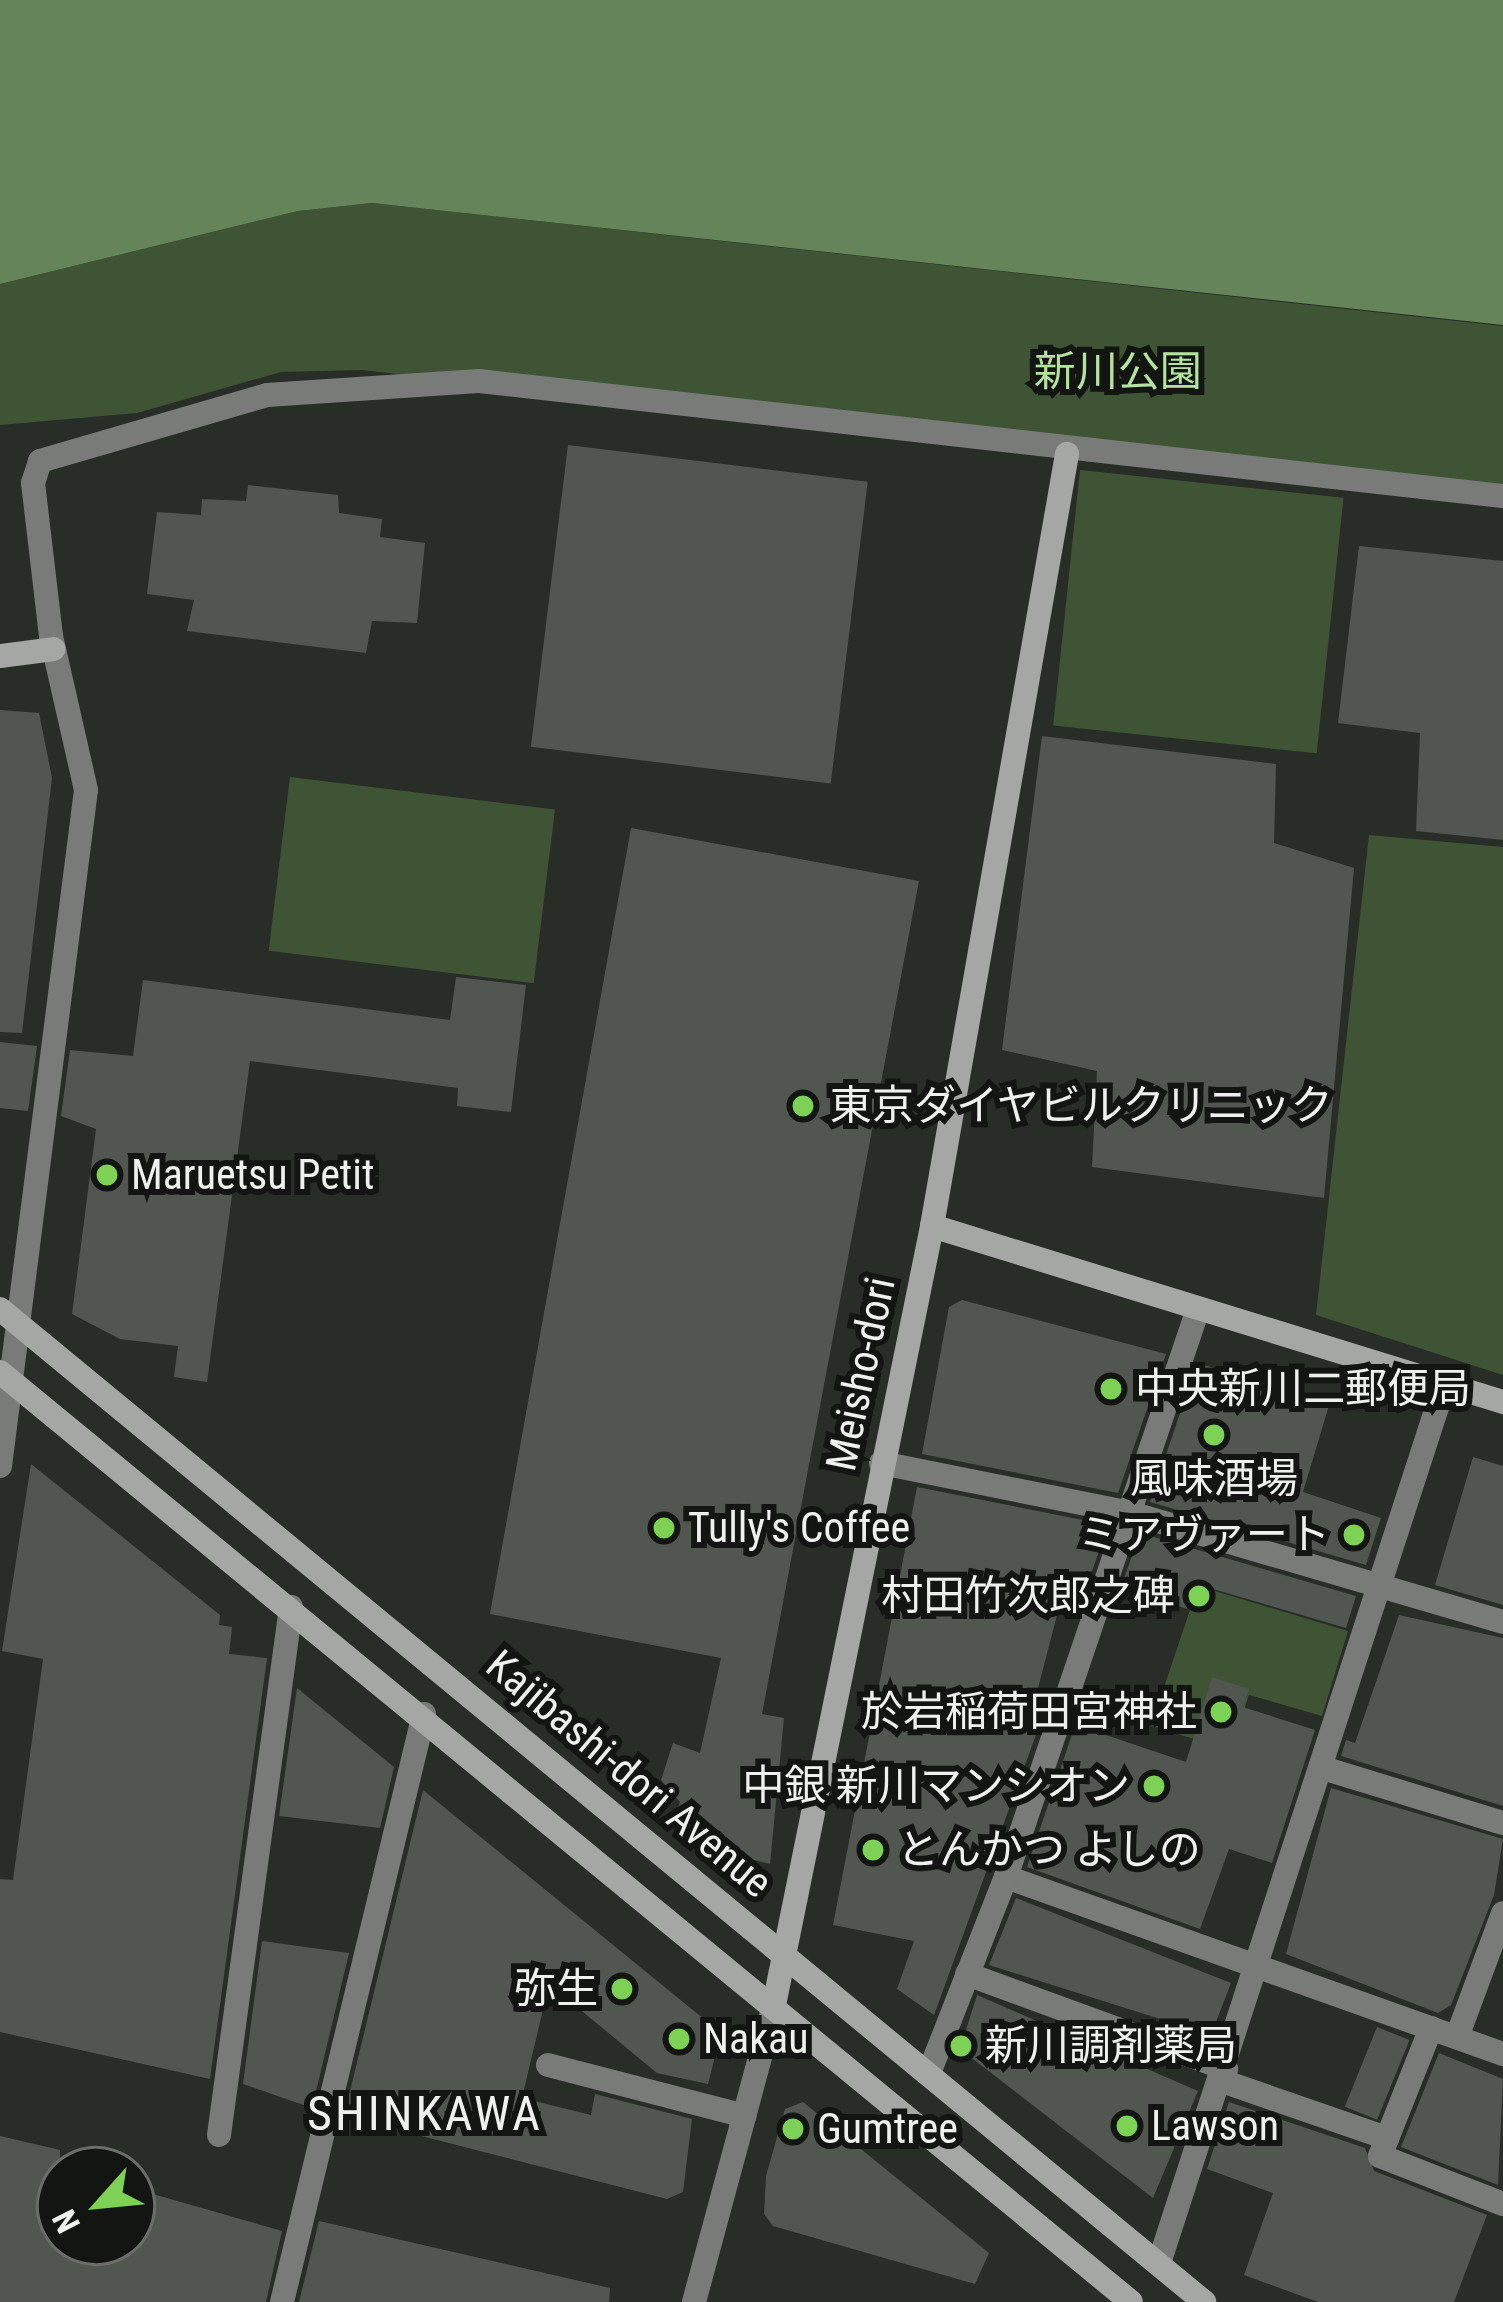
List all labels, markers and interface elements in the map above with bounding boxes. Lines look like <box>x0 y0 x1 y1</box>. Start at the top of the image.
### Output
park label: 新川公園 <box>1034 347 1202 397</box>
place label: 東京ダイヤビルクリニック <box>830 1081 1334 1131</box>
marker: 東京ダイヤビルクリニック <box>787 1090 819 1122</box>
place label: Maruetsu Petit <box>131 1150 374 1200</box>
marker: Maruetsu Petit <box>94 1162 120 1188</box>
street label: Meisho-dori <box>816 1273 906 1475</box>
place label: 中央新川二郵便局 <box>1135 1364 1471 1414</box>
marker: 中央新川二郵便局 <box>1098 1376 1124 1402</box>
marker: 風味酒場 <box>1201 1422 1227 1448</box>
place label: 風味酒場 <box>1130 1454 1298 1504</box>
place label: Tully's Coffee <box>688 1503 910 1553</box>
place label: ミアヴァート <box>1078 1510 1330 1560</box>
marker: Tully's Coffee <box>651 1515 677 1541</box>
marker: ミアヴァート <box>1341 1522 1367 1548</box>
place label: 村田竹次郎之碑 <box>881 1571 1175 1621</box>
marker: 村田竹次郎之碑 <box>1186 1583 1212 1609</box>
street label: Kajibashi-dori Avenue <box>476 1640 782 1908</box>
place label: 於岩稲荷田宮神社 <box>861 1687 1197 1737</box>
marker: 於岩稲荷田宮神社 <box>1208 1699 1234 1725</box>
place label: 中銀 新川マンシオン <box>742 1761 1130 1811</box>
marker: 中銀 新川マンシオン <box>1141 1773 1167 1799</box>
place label: とんかつ よしの <box>897 1825 1201 1875</box>
marker: とんかつ よしの <box>860 1837 886 1863</box>
place label: 弥生 <box>514 1964 598 2014</box>
marker: 弥生 <box>609 1976 635 2002</box>
place label: Nakau <box>703 2014 808 2064</box>
place label: 新川調剤薬局 <box>985 2021 1237 2071</box>
marker: Nakau <box>666 2026 692 2052</box>
marker: 新川調剤薬局 <box>948 2033 974 2059</box>
district label: SHINKAWA <box>307 2085 543 2143</box>
place label: Lawson <box>1151 2101 1279 2151</box>
place label: Gumtree <box>817 2104 958 2154</box>
marker: Lawson <box>1114 2113 1140 2139</box>
marker: Gumtree <box>780 2116 806 2142</box>
north arrow <box>36 2146 156 2266</box>
text: N <box>44 2203 88 2239</box>

